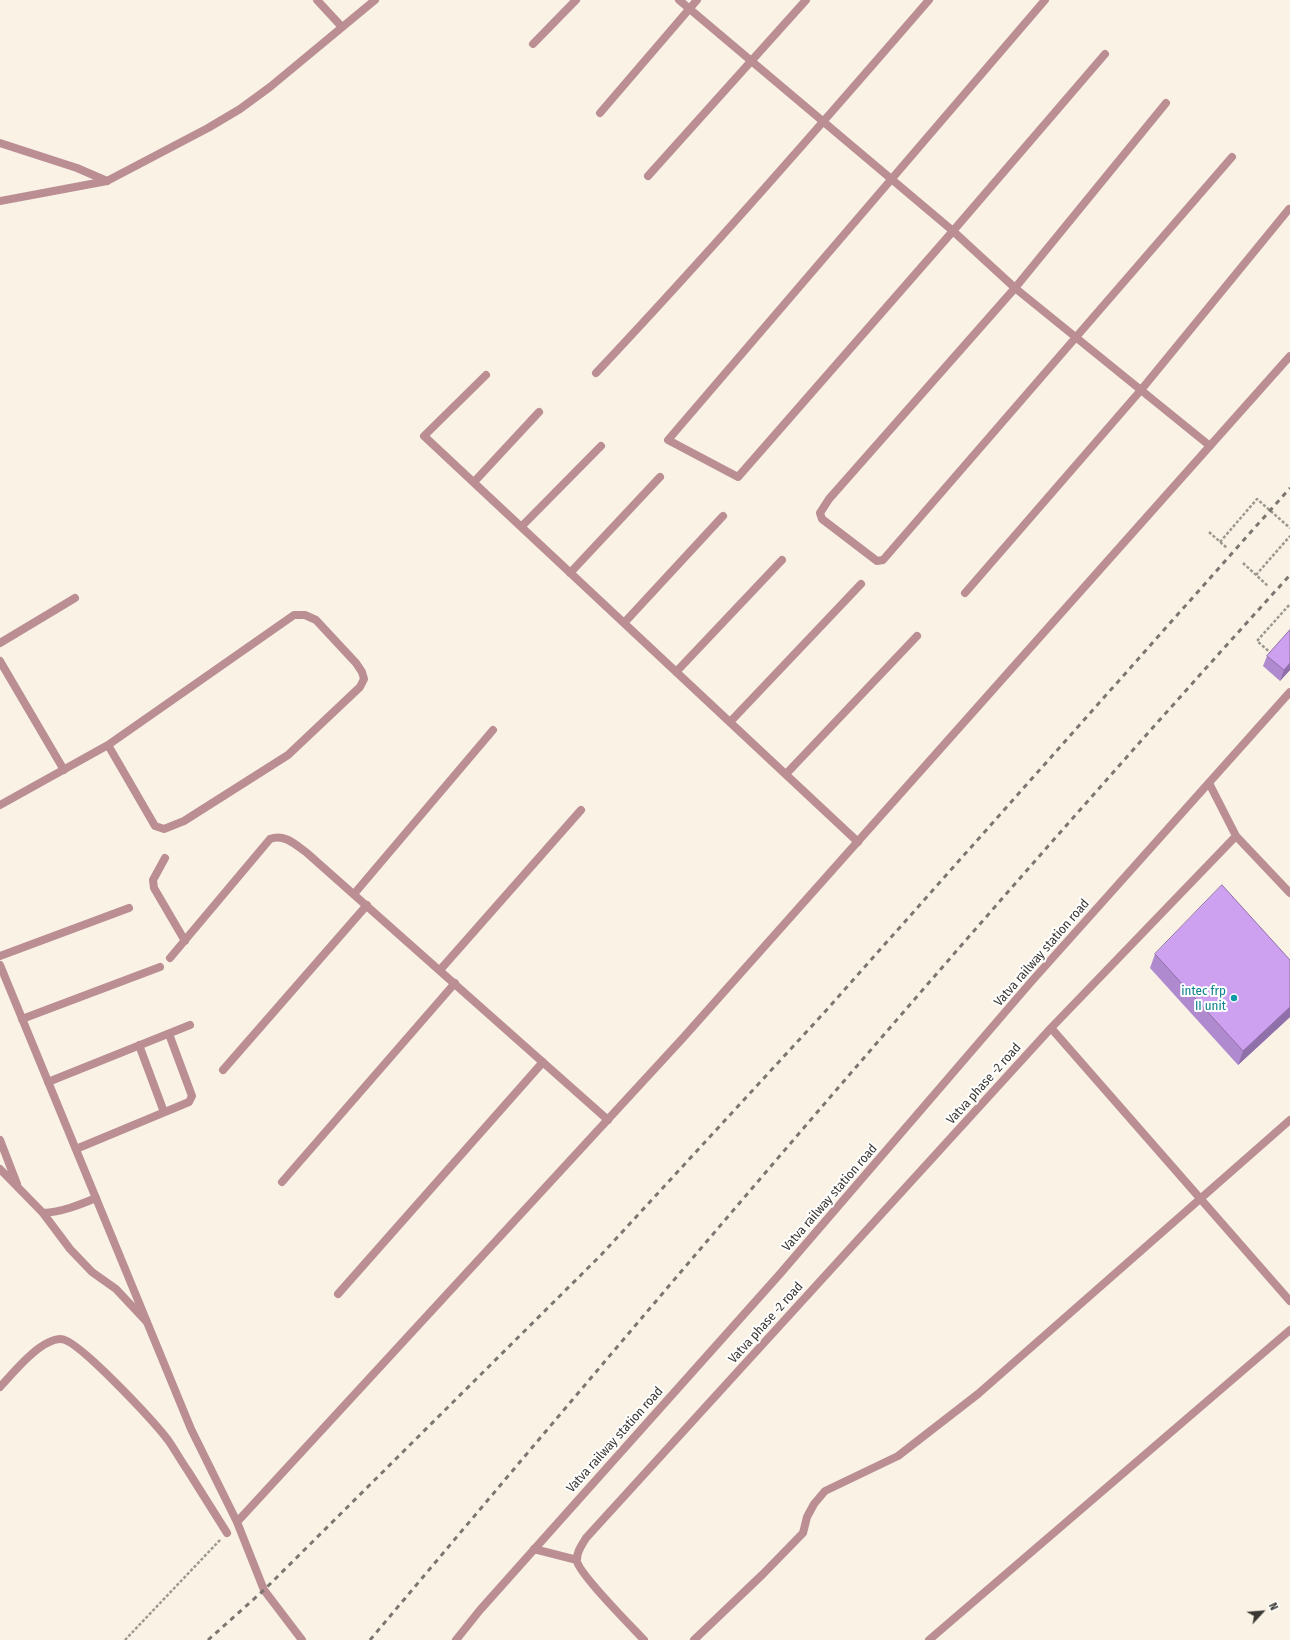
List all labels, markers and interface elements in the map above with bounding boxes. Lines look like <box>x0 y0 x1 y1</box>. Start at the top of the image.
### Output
street label: Vatva railway station road <box>991 896 1093 1010</box>
place label: intec frp II unit <box>1181 983 1226 1014</box>
marker: intec frp II unit <box>1229 993 1239 1003</box>
street label: Vatva phase -2 road <box>943 1040 1025 1128</box>
street label: Vatva railway station road <box>779 1141 881 1255</box>
street label: Vatva phase -2 road <box>725 1279 807 1367</box>
street label: Vatva railway station road <box>563 1384 667 1496</box>
north arrow <box>1242 1592 1282 1632</box>
text: N <box>1266 1601 1281 1612</box>

